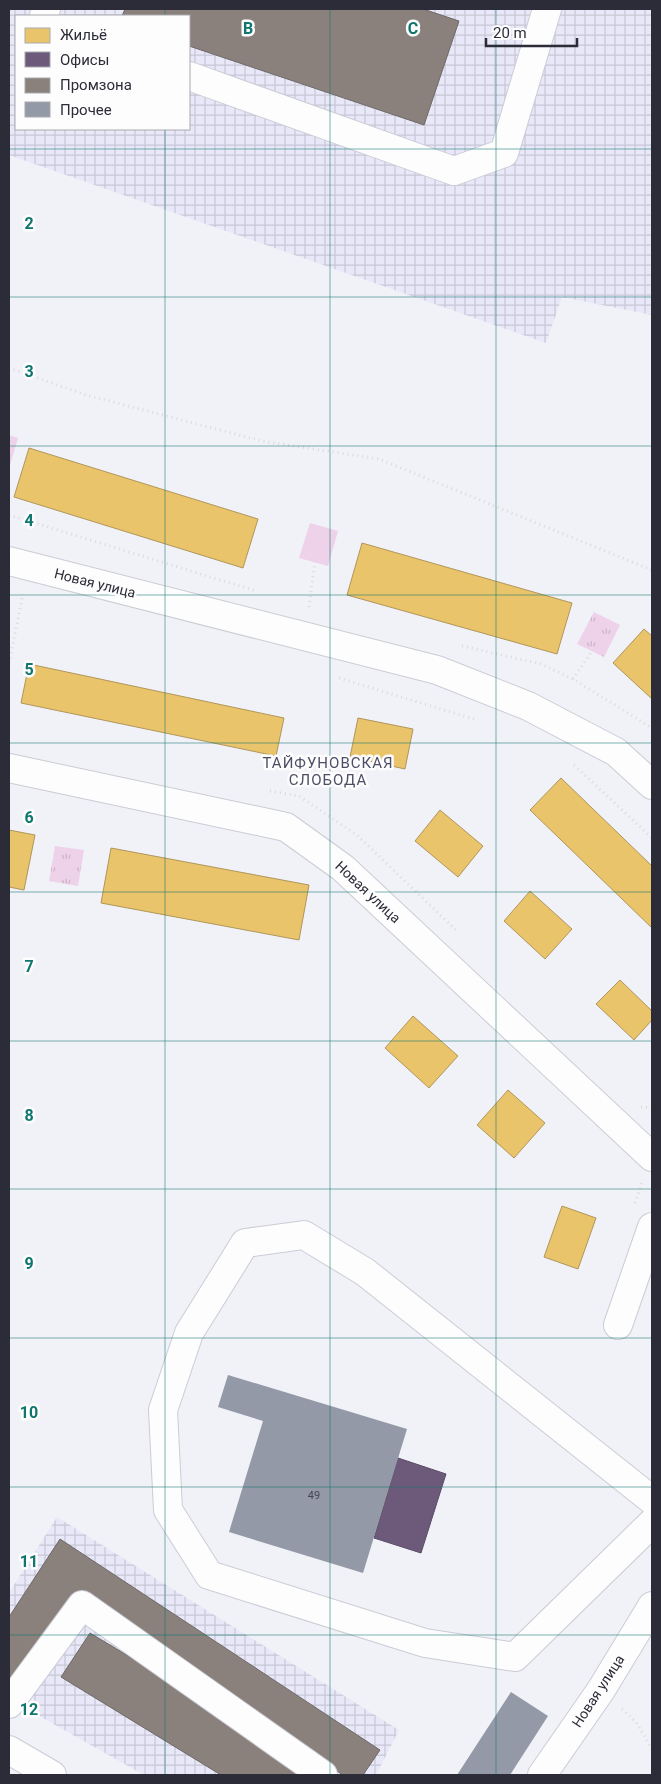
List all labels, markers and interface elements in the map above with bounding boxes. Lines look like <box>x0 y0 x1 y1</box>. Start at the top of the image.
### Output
legend <box>15 15 190 130</box>
scale bar <box>486 15 577 47</box>
text: B <box>243 19 253 38</box>
text: C <box>408 19 418 38</box>
text: 20 m <box>493 24 527 42</box>
text: Жильё <box>60 26 107 44</box>
text: Офисы <box>60 51 109 69</box>
text: Промзона <box>60 76 132 94</box>
text: Прочее <box>60 101 112 119</box>
text: 2 <box>24 214 34 233</box>
text: 3 <box>24 362 34 381</box>
text: 4 <box>24 511 34 530</box>
street label: Новая улица <box>53 565 137 601</box>
text: 5 <box>24 660 34 679</box>
district label: ТАЙФУНОВСКАЯ СЛОБОДА <box>263 754 393 789</box>
text: 6 <box>24 808 34 827</box>
street label: Новая улица <box>332 858 404 926</box>
text: 7 <box>24 957 34 976</box>
text: 8 <box>24 1106 34 1125</box>
text: 9 <box>24 1254 34 1273</box>
text: 10 <box>20 1403 38 1422</box>
house number: 49 <box>308 1489 320 1502</box>
text: 11 <box>20 1552 38 1571</box>
street label: Новая улица <box>569 1652 627 1730</box>
text: 12 <box>20 1700 38 1719</box>

